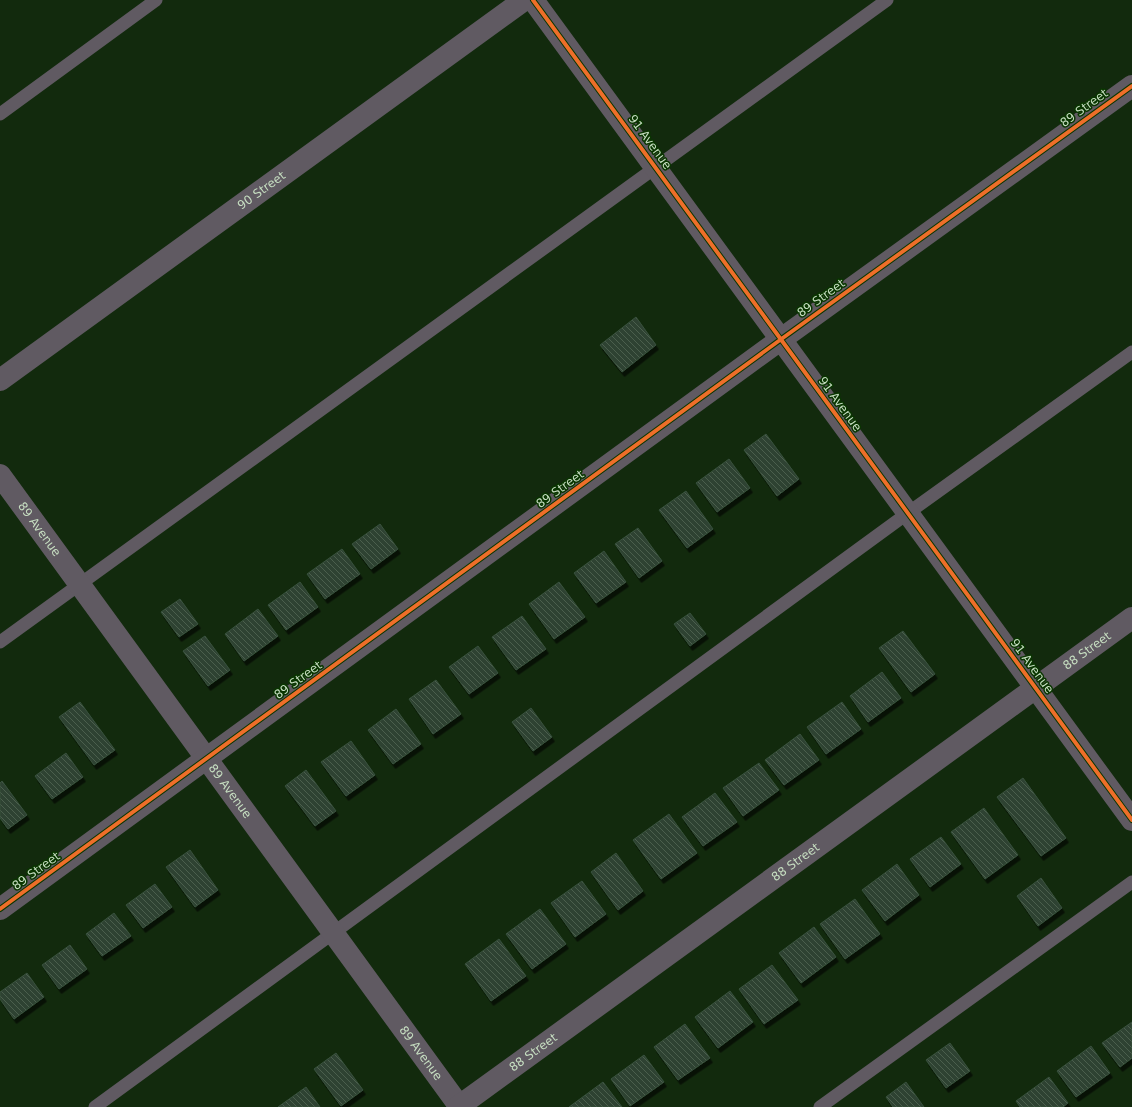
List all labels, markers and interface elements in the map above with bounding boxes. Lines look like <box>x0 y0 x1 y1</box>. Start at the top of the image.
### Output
street label: 89 Street <box>1057 86 1111 130</box>
street label: 91 Avenue <box>626 112 674 172</box>
street label: 90 Street <box>235 168 288 212</box>
street label: 89 Street <box>794 276 848 320</box>
street label: 91 Avenue <box>816 374 864 434</box>
street label: 89 Street <box>533 467 587 511</box>
street label: 89 Avenue <box>15 499 64 559</box>
street label: 88 Street <box>1060 629 1114 673</box>
street label: 91 Avenue <box>1008 636 1056 696</box>
street label: 89 Street <box>271 658 325 702</box>
street label: 89 Avenue <box>206 761 255 821</box>
street label: 88 Street <box>769 840 822 884</box>
street label: 89 Street <box>9 849 63 893</box>
street label: 89 Avenue <box>396 1023 445 1083</box>
street label: 88 Street <box>507 1030 560 1074</box>

